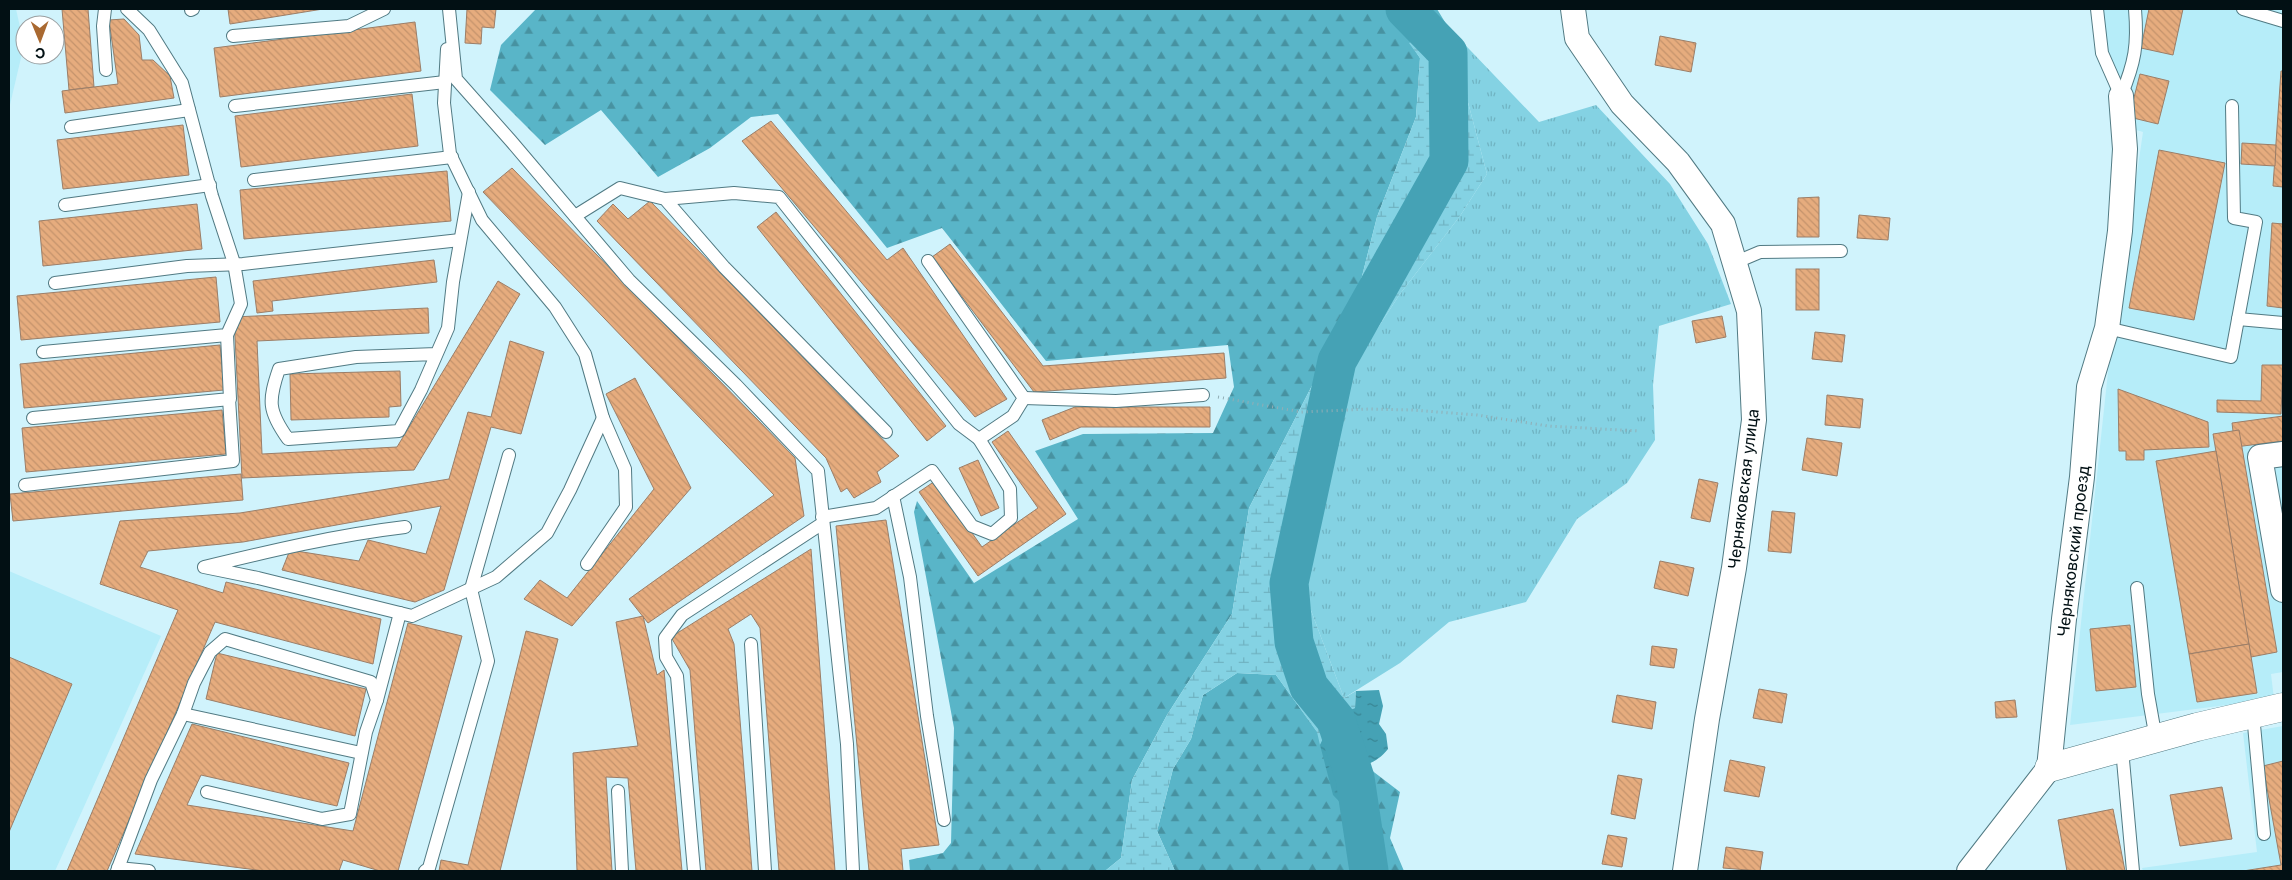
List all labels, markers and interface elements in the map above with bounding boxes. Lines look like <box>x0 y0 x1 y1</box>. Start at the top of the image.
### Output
north arrow <box>15 15 65 65</box>
text: С <box>35 45 46 62</box>
street label: Черняковская улица <box>1723 408 1763 570</box>
street label: Черняковский проезд <box>2053 464 2093 638</box>

